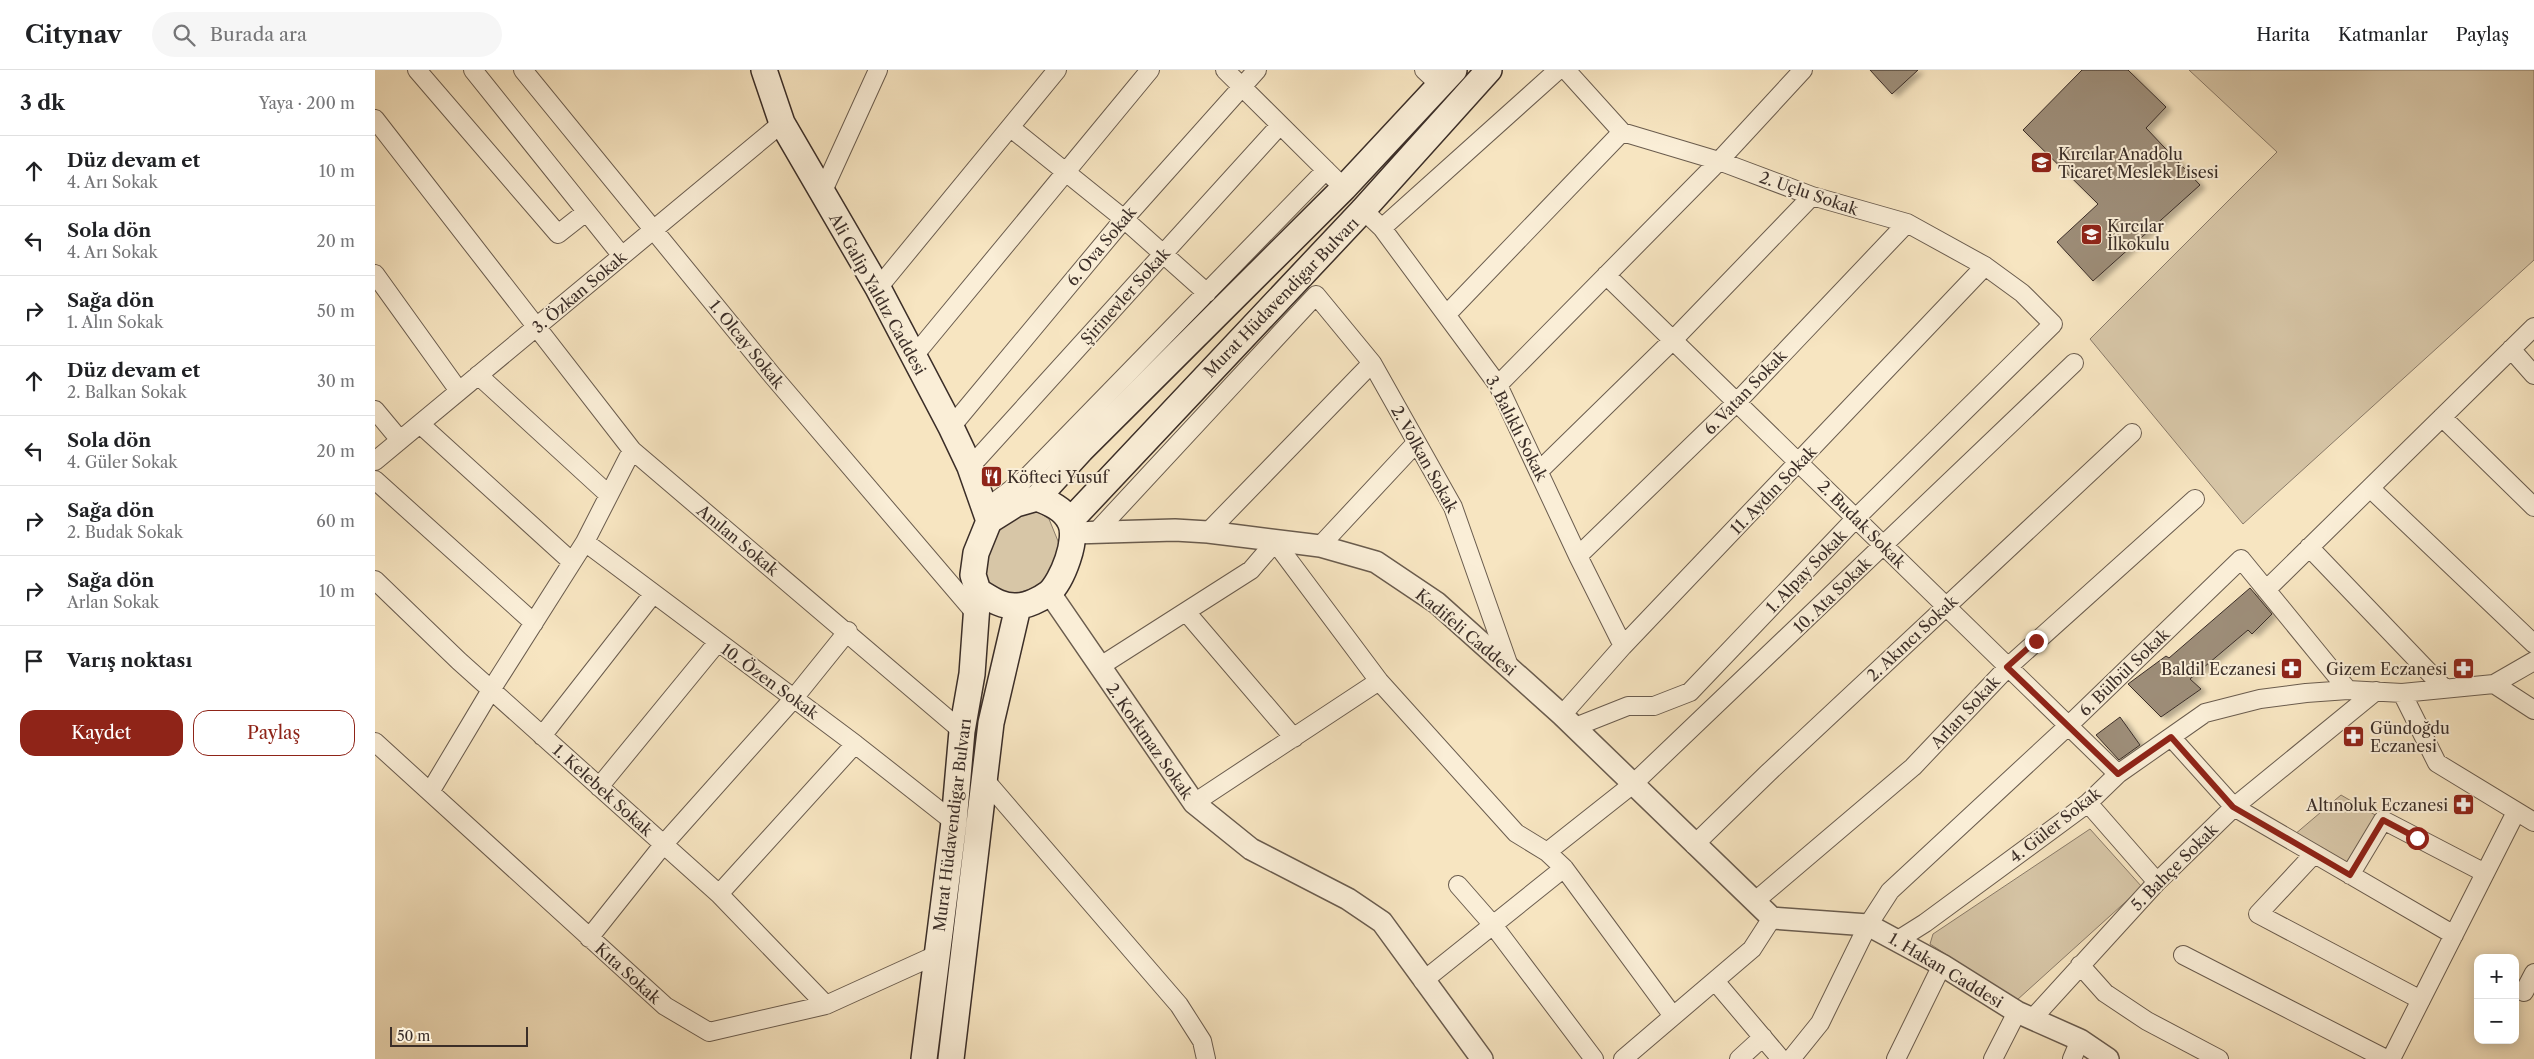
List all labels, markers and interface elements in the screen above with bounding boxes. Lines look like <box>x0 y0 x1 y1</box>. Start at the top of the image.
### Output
search box <box>152 12 502 57</box>
text: Citynav <box>25 20 122 49</box>
icon: search <box>170 21 198 49</box>
text: Burada ara <box>210 23 307 46</box>
text: Harita <box>2256 24 2310 46</box>
text: Katmanlar <box>2338 24 2428 46</box>
text: Paylaş <box>2456 24 2509 46</box>
text: 3 dk <box>20 90 65 115</box>
text: Yaya · 200 m <box>259 93 355 113</box>
place label: Kırcılar Anadolu Ticaret Meslek Lisesi <box>2058 144 2219 182</box>
text: Düz devam et <box>67 149 200 172</box>
school or university icon: Kırcılar Anadolu Ticaret Meslek Lisesi <box>2030 151 2054 175</box>
icon: ahead <box>20 157 48 185</box>
text: 10 m <box>319 161 355 181</box>
street label: 2. Uçlu Sokak <box>1757 167 1862 219</box>
text: 4. Arı Sokak <box>67 172 158 192</box>
street label: 6. Ova Sokak <box>1062 202 1141 290</box>
street label: Ali Galip Yaldız Caddesi <box>825 209 931 378</box>
street label: Murat Hüdavendigar Bulvarı <box>1199 213 1363 381</box>
place label: Kırcılar İlkokulu <box>2107 216 2170 254</box>
text: Sola dön <box>67 219 151 242</box>
school or university icon: Kırcılar İlkokulu <box>2079 223 2103 247</box>
icon: left <box>20 227 48 255</box>
text: 20 m <box>316 231 355 251</box>
text: 4. Arı Sokak <box>67 242 158 262</box>
street label: Şirinevler Sokak <box>1076 243 1174 349</box>
street label: 3. Özkan Sokak <box>528 246 631 337</box>
text: Sağa dön <box>67 289 154 312</box>
street label: 1. Olcay Sokak <box>705 296 789 393</box>
icon: right <box>20 297 48 325</box>
text: 50 m <box>317 301 355 321</box>
text: 1. Alın Sokak <box>67 312 163 332</box>
street label: 6. Vatan Sokak <box>1700 345 1791 439</box>
text: Düz devam et <box>67 359 200 382</box>
icon: ahead <box>20 367 48 395</box>
text: 30 m <box>317 371 355 391</box>
street label: 3. Balıklı Sokak <box>1482 372 1552 485</box>
text: 2. Balkan Sokak <box>67 382 187 402</box>
street label: 2. Volkan Sokak <box>1387 402 1463 517</box>
text: Sola dön <box>67 429 151 452</box>
icon: left <box>20 437 48 465</box>
text: 20 m <box>316 441 355 461</box>
street label: 11. Aydın Sokak <box>1726 441 1821 538</box>
text: 4. Güler Sokak <box>67 452 178 472</box>
restaurant icon: Köfteci Yusuf <box>979 465 1003 489</box>
place label: Köfteci Yusuf <box>1007 467 1110 487</box>
street label: 2. Budak Sokak <box>1814 476 1911 573</box>
text: Sağa dön <box>67 499 154 522</box>
street label: Anılan Sokak <box>692 499 783 580</box>
icon: right <box>20 507 48 535</box>
text: 60 m <box>316 511 355 531</box>
text: 2. Budak Sokak <box>67 522 183 542</box>
street label: 1. Alpay Sokak <box>1761 525 1851 617</box>
street label: 10. Ata Sokak <box>1789 552 1876 637</box>
text: Sağa dön <box>67 569 154 592</box>
icon: right <box>20 577 48 605</box>
text: 10 m <box>319 581 355 601</box>
street label: Kadifeli Caddesi <box>1412 584 1520 680</box>
street label: 2. Akıncı Sokak <box>1863 590 1962 685</box>
text: Arlan Sokak <box>67 592 159 612</box>
street label: 6. Bülbül Sokak <box>2075 623 2174 720</box>
route end <box>2025 630 2048 653</box>
street label: 10. Özen Sokak <box>717 639 823 724</box>
icon: arrive <box>20 647 48 675</box>
text: Varış noktası <box>67 649 192 672</box>
pharmacy icon: Baldil Eczanesi <box>2280 657 2304 681</box>
pharmacy icon: Gizem Eczanesi <box>2451 657 2475 681</box>
place label: Baldil Eczanesi <box>2161 659 2276 679</box>
place label: Gizem Eczanesi <box>2326 659 2447 679</box>
street label: Arlan Sokak <box>1926 671 2004 753</box>
street label: 2. Korkmaz Sokak <box>1102 679 1198 804</box>
button: Kaydet <box>20 710 183 756</box>
button: Paylaş <box>193 710 355 756</box>
street label: Murat Hüdavendigar Bulvarı <box>929 717 975 933</box>
place label: Gündoğdu Eczanesi <box>2370 718 2450 756</box>
pharmacy icon: Gündoğdu Eczanesi <box>2342 725 2366 749</box>
street label: 1. Kelebek Sokak <box>549 740 658 841</box>
street label: 4. Güler Sokak <box>2005 783 2105 867</box>
pharmacy icon: Altınoluk Eczanesi <box>2452 793 2476 817</box>
place label: Altınoluk Eczanesi <box>2305 795 2448 815</box>
street label: 5. Bahçe Sokak <box>2126 819 2222 915</box>
route start <box>2406 827 2429 850</box>
street label: 1. Hakan Caddesi <box>1885 928 2007 1012</box>
street label: Kıta Sokak <box>591 938 666 1008</box>
map controls <box>2474 954 2519 1044</box>
button: + <box>2474 954 2519 999</box>
button: − <box>2474 999 2519 1044</box>
scale bar <box>390 1024 527 1047</box>
text: 50 m <box>397 1027 430 1045</box>

